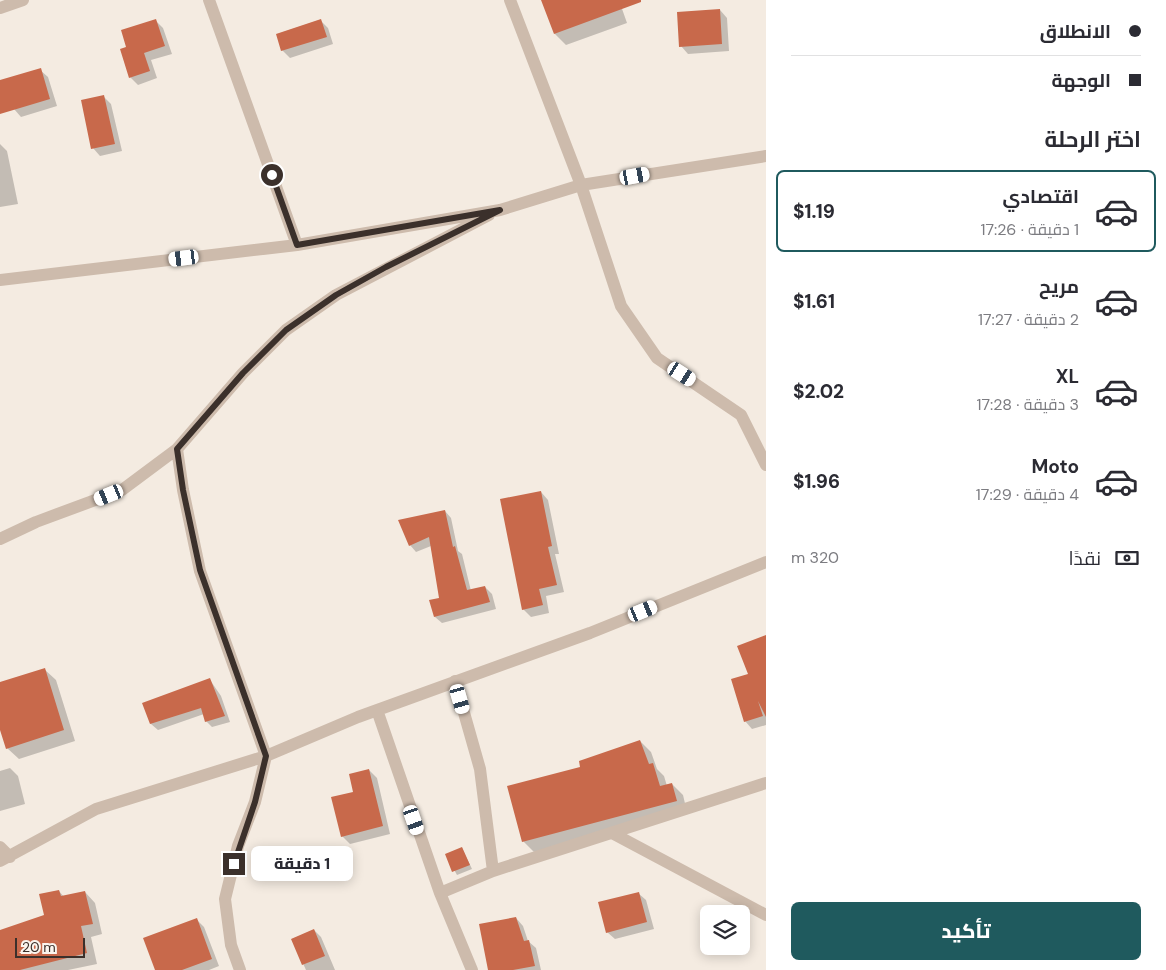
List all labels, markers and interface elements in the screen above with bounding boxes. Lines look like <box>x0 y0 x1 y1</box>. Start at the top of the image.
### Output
text: الانطلاق <box>1040 19 1111 44</box>
text: الوجهة <box>1051 68 1111 93</box>
text: اختر الرحلة <box>1044 125 1141 154</box>
route start <box>261 164 283 186</box>
car <box>618 166 651 186</box>
text: اقتصادي <box>1003 184 1079 209</box>
icon: car <box>1094 189 1139 234</box>
text: $1.19 <box>793 199 835 224</box>
text: 1 دقيقة · 17:26 <box>980 219 1079 240</box>
car <box>168 249 199 267</box>
text: مريح <box>1039 274 1079 299</box>
icon: car <box>1094 279 1139 324</box>
text: $1.61 <box>793 289 835 314</box>
text: 2 دقيقة · 17:27 <box>978 309 1079 330</box>
car <box>665 360 698 388</box>
text: XL <box>1056 364 1079 389</box>
icon: car <box>1094 369 1139 414</box>
text: $2.02 <box>793 379 844 404</box>
text: 3 دقيقة · 17:28 <box>977 394 1079 415</box>
text: Moto <box>1031 454 1079 479</box>
icon: car <box>1094 459 1139 504</box>
text: $1.96 <box>793 469 840 494</box>
car <box>92 482 125 508</box>
text: 4 دقيقة · 17:29 <box>976 484 1079 505</box>
icon: cash <box>1113 544 1141 572</box>
text: نقدًا <box>1069 546 1101 571</box>
text: 320 m <box>791 547 839 568</box>
car <box>626 598 659 624</box>
car <box>448 683 471 715</box>
car <box>402 803 425 837</box>
callout: 1 دقيقة <box>252 846 354 882</box>
route end <box>223 853 245 875</box>
text: 1 دقيقة <box>274 853 330 874</box>
button: تأكيد <box>791 902 1141 960</box>
map controls <box>700 905 750 955</box>
button: layers <box>700 905 750 955</box>
scale bar <box>15 935 85 958</box>
text: 20 m <box>22 938 56 956</box>

